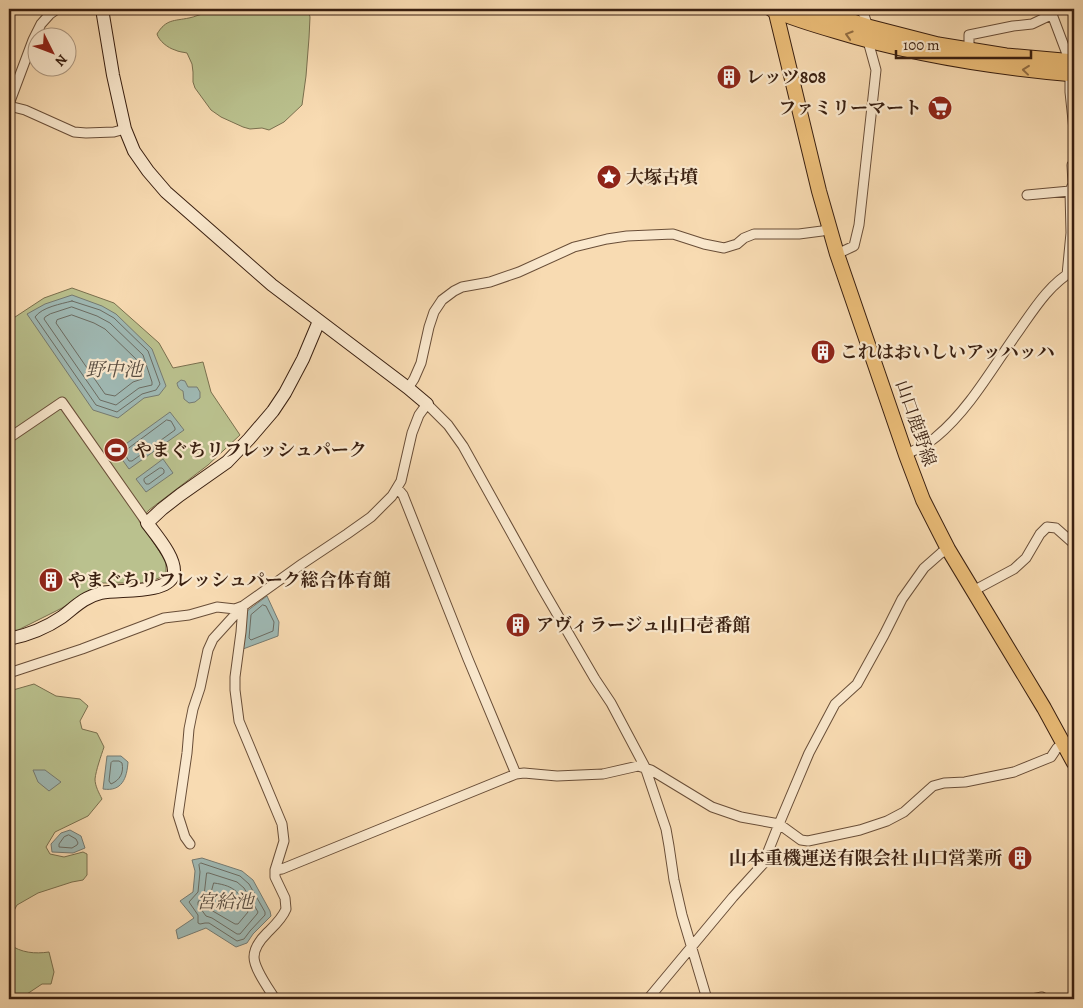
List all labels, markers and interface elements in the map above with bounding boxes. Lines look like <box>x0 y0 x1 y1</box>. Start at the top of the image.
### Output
north arrow <box>28 28 78 78</box>
scale bar <box>896 28 1030 60</box>
one-way arrow <box>846 31 854 41</box>
text: 100 m <box>903 35 940 55</box>
text: N <box>51 50 72 71</box>
building icon: レッツ808 <box>716 64 742 90</box>
place label: レッツ808 <box>746 65 826 89</box>
one-way arrow <box>1021 65 1029 76</box>
supermarket icon: ファミリーマート <box>927 95 953 121</box>
place label: ファミリーマート <box>778 96 922 120</box>
place icon: 大塚古墳 <box>596 164 622 190</box>
place label: 大塚古墳 <box>626 165 698 189</box>
building icon: これはおいしいアッハッハ <box>810 339 836 365</box>
place label: これはおいしいアッハッハ <box>840 340 1055 364</box>
water label: 野中池 <box>85 357 144 383</box>
street label: 山口鹿野線 <box>890 377 942 469</box>
sports icon: やまぐちリフレッシュパーク <box>103 437 129 463</box>
place label: やまぐちリフレッシュパーク <box>134 438 367 462</box>
building icon: やまぐちリフレッシュパーク総合体育館 <box>38 567 64 593</box>
place label: やまぐちリフレッシュパーク総合体育館 <box>68 568 391 592</box>
building icon: アヴィラージュ山口壱番館 <box>505 612 531 638</box>
place label: アヴィラージュ山口壱番館 <box>536 613 750 637</box>
building icon: 山本重機運送有限会社 山口営業所 <box>1007 845 1033 871</box>
place label: 山本重機運送有限会社 山口営業所 <box>729 846 1002 870</box>
water label: 宮給池 <box>196 889 255 915</box>

